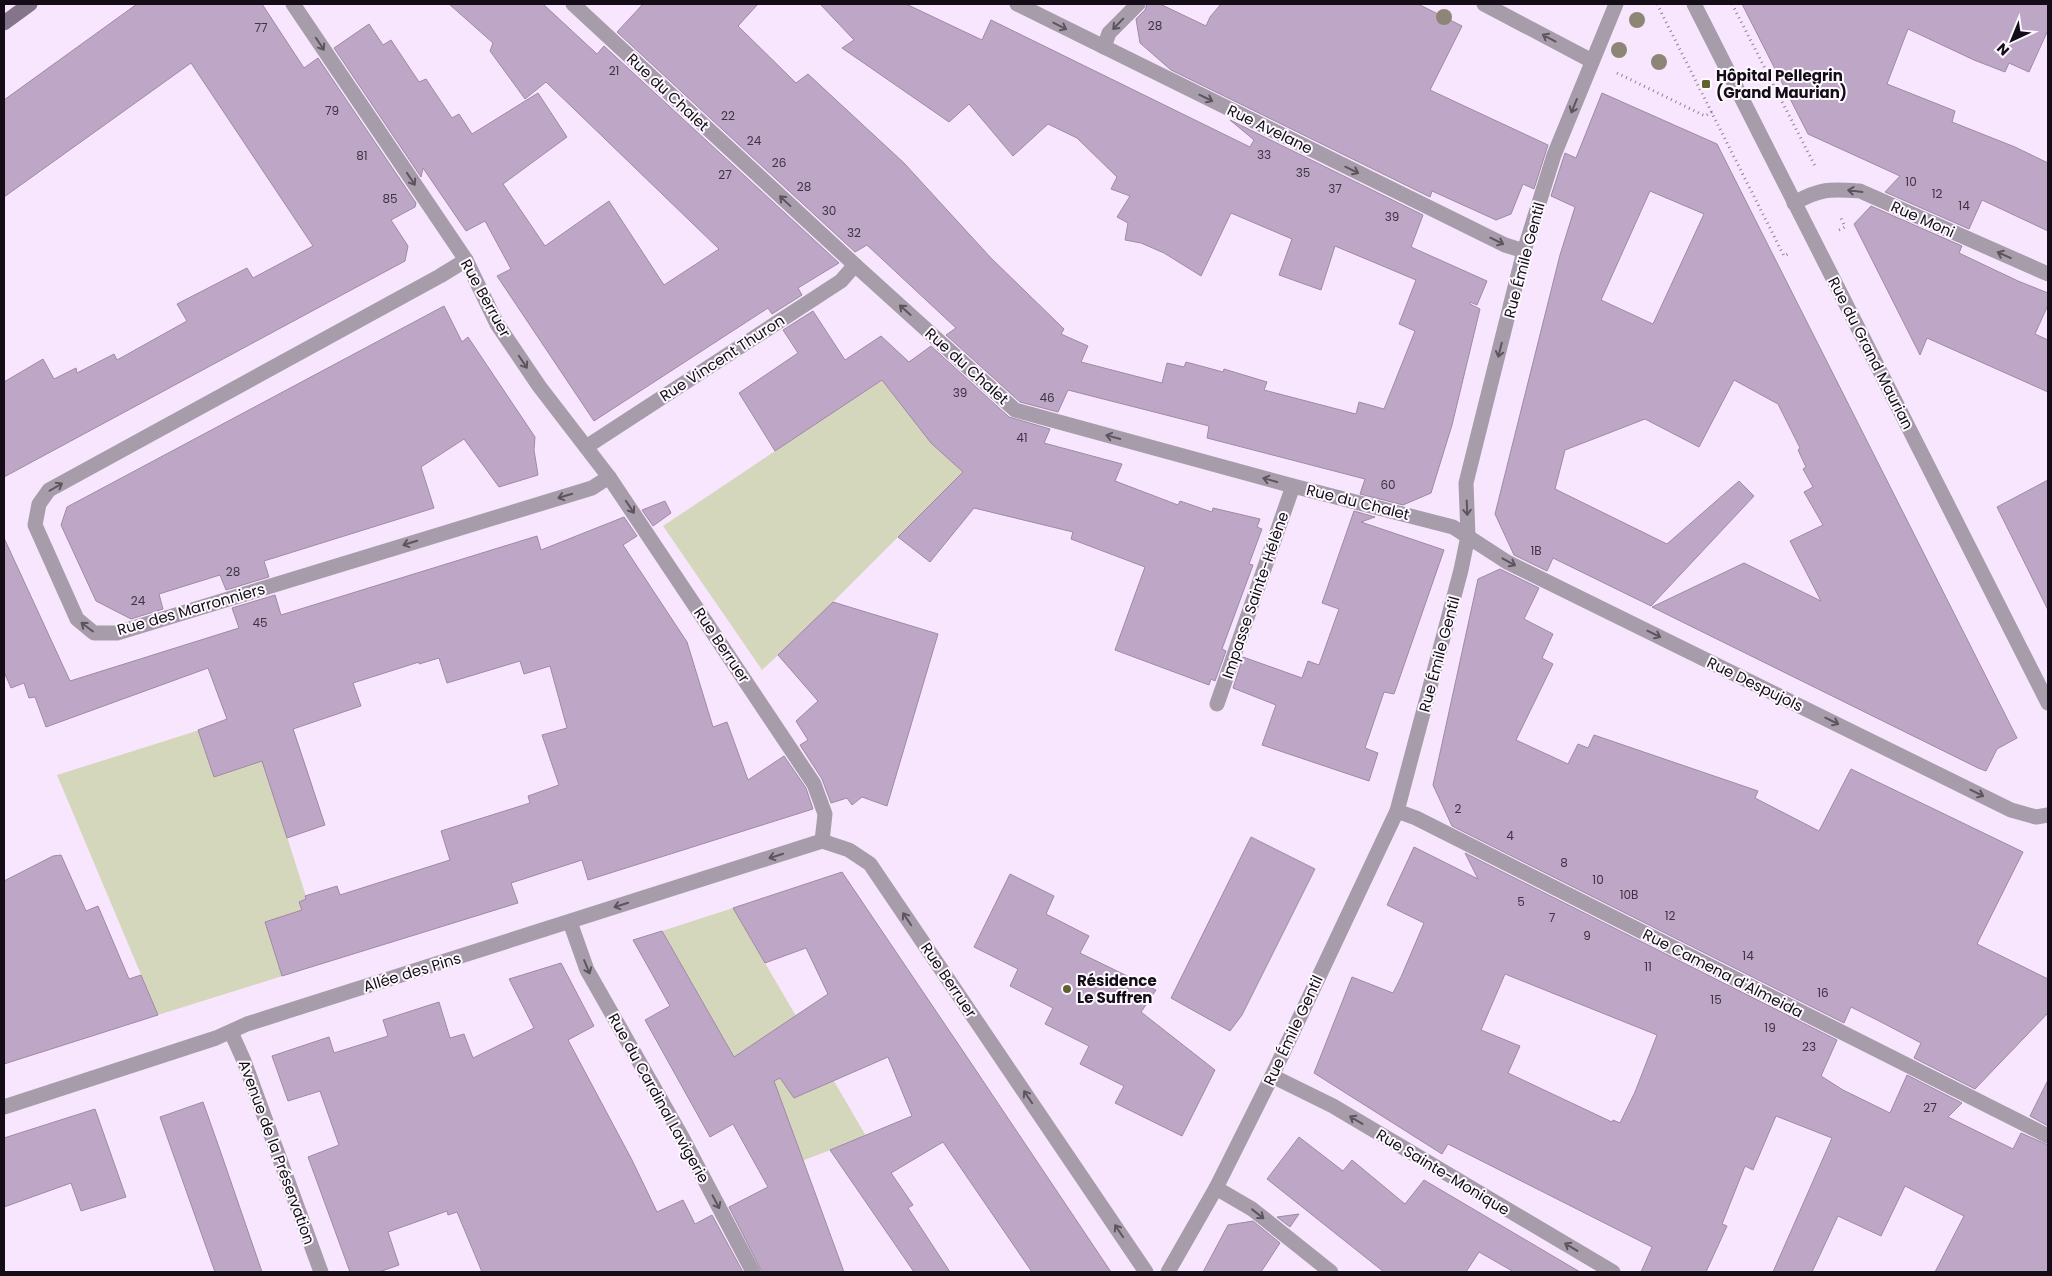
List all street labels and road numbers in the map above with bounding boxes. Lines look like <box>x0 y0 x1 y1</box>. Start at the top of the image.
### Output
street label: Rue du Chalet <box>622 48 714 136</box>
street label: Rue Avelane <box>1224 99 1316 159</box>
street label: Rue Moni <box>1888 196 1958 242</box>
street label: Rue Émile Gentil <box>1498 200 1550 320</box>
street label: Rue Berruer <box>456 255 516 341</box>
street label: Rue du Grand Maurian <box>1823 273 1919 433</box>
street label: Rue Vincent Thuron <box>655 310 789 406</box>
street label: Rue du Chalet <box>921 323 1013 409</box>
street label: Rue du Chalet <box>1304 479 1412 525</box>
street label: Impasse Sainte-Hélène <box>1217 509 1293 681</box>
street label: Rue des Marronniers <box>115 578 267 640</box>
street label: Rue Émile Gentil <box>1413 594 1465 714</box>
street label: Rue Berruer <box>689 603 755 687</box>
street label: Rue Despujols <box>1704 652 1807 716</box>
street label: Rue Camena d'Almeida <box>1639 923 1807 1023</box>
street label: Rue Berruer <box>916 938 982 1022</box>
street label: Allée des Pins <box>361 947 464 997</box>
street label: Rue Émile Gentil <box>1258 972 1328 1088</box>
street label: Rue du Cardinal Lavigerie <box>603 1009 715 1187</box>
street label: Avenue de la Préservation <box>234 1057 320 1247</box>
street label: Rue Sainte-Monique <box>1372 1124 1514 1220</box>

